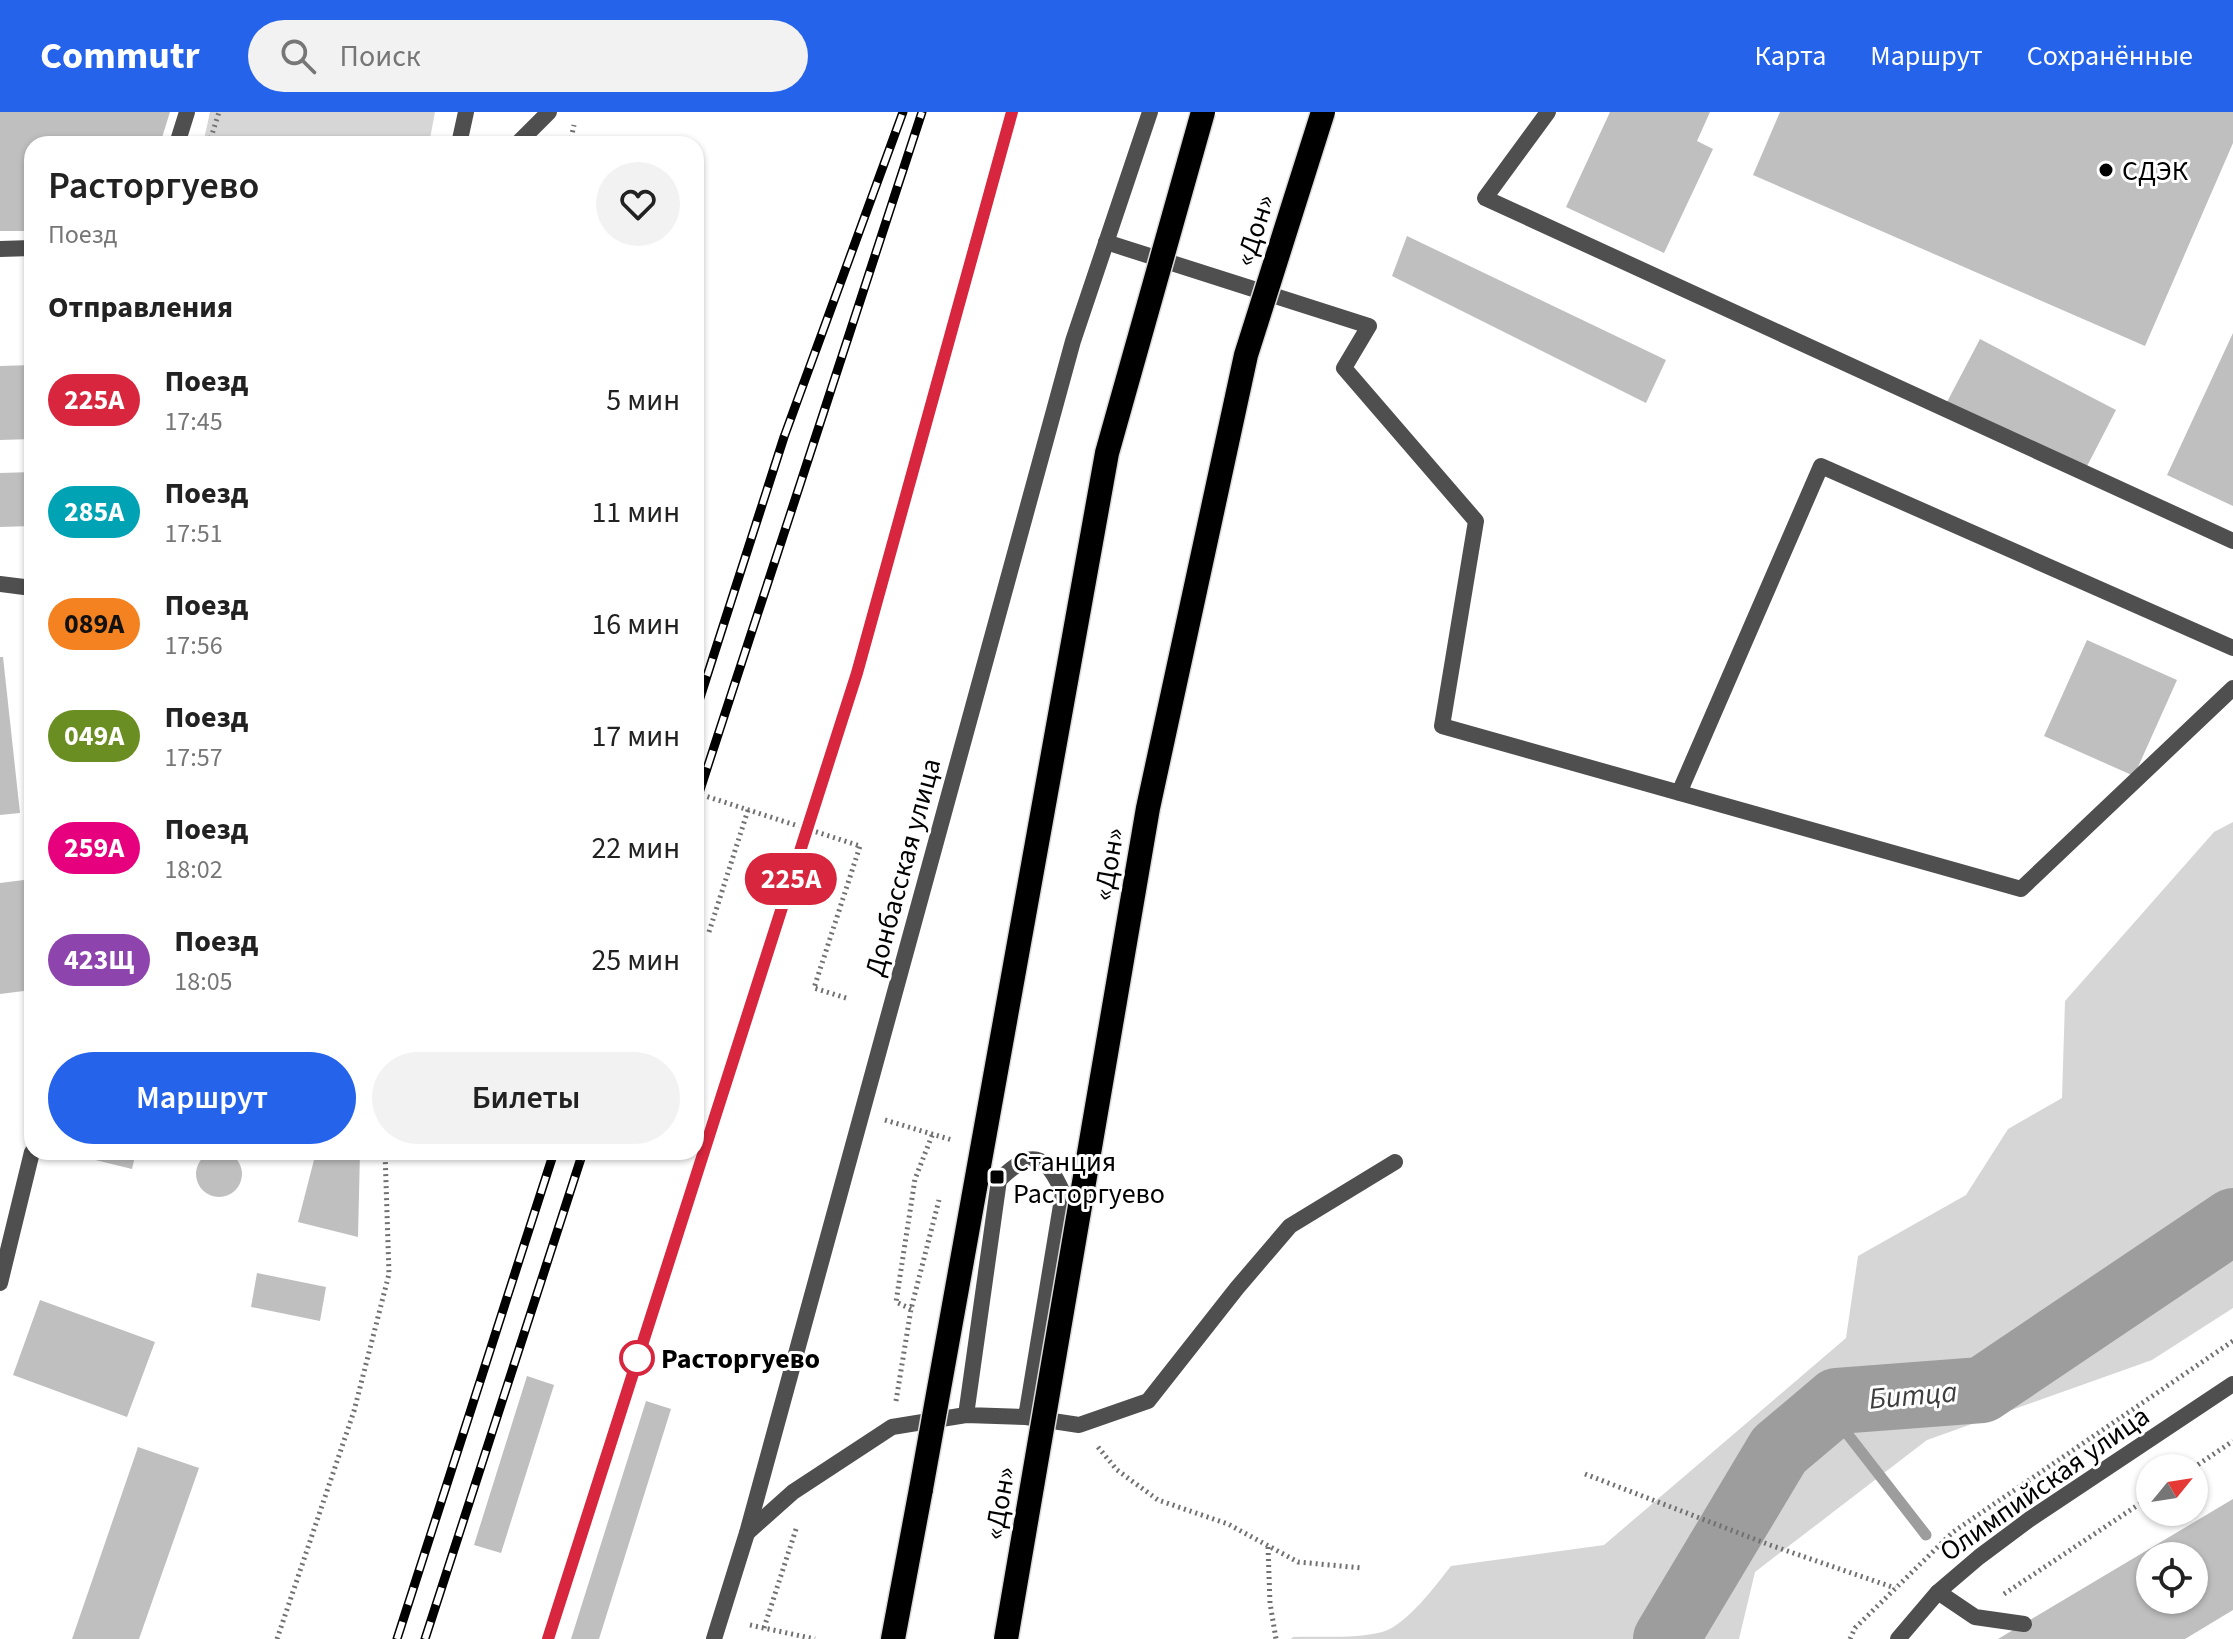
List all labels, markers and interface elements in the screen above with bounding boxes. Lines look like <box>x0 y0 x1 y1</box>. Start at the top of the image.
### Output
search box <box>248 20 808 92</box>
text: Commutr <box>40 29 200 83</box>
icon: search <box>276 34 320 78</box>
text: Поиск <box>340 35 421 78</box>
text: Карта <box>1755 36 1826 76</box>
text: Маршрут <box>1870 36 1983 76</box>
text: Сохранённые <box>2027 36 2193 76</box>
place label: СДЭК <box>2122 151 2189 191</box>
text: Расторгуево <box>48 159 259 213</box>
marker: СДЭК <box>2097 161 2115 179</box>
button: heart <box>596 162 680 246</box>
street label: «Дон» <box>1225 189 1285 271</box>
text: Поезд <box>48 216 117 253</box>
text: Отправления <box>48 286 233 329</box>
text: Поезд <box>164 360 248 403</box>
text: 5 мин <box>606 379 680 422</box>
text: 225А <box>64 380 124 420</box>
text: 17:45 <box>164 403 223 440</box>
text: Поезд <box>164 472 248 515</box>
text: 11 мин <box>591 491 680 534</box>
text: 285А <box>64 492 124 532</box>
text: 17:51 <box>164 515 223 552</box>
text: Поезд <box>164 584 248 627</box>
text: 16 мин <box>591 603 680 646</box>
text: 089А <box>64 604 124 644</box>
text: 17:56 <box>164 627 223 664</box>
text: Поезд <box>164 696 248 739</box>
text: 17 мин <box>591 715 680 758</box>
text: 049А <box>64 716 124 756</box>
text: 17:57 <box>164 739 223 776</box>
street label: Донбасская улица <box>855 754 951 981</box>
text: Поезд <box>164 808 248 851</box>
street label: «Дон» <box>1083 825 1135 904</box>
text: 22 мин <box>591 827 680 870</box>
text: 259А <box>64 828 124 868</box>
text: 18:02 <box>164 851 223 888</box>
line badge: 225А <box>735 853 847 905</box>
text: 225А <box>761 859 821 899</box>
text: Поезд <box>174 920 258 963</box>
text: 25 мин <box>591 939 680 982</box>
text: 423Щ <box>64 940 134 980</box>
text: 18:05 <box>174 963 233 1000</box>
button: Маршрут <box>48 1052 356 1144</box>
button: Билеты <box>372 1052 680 1144</box>
place label: Станция Расторгуево <box>1013 1142 1165 1214</box>
marker: Станция Расторгуево <box>988 1168 1006 1186</box>
place label: Расторгуево <box>661 1339 820 1379</box>
marker: Расторгуево <box>620 1341 654 1375</box>
water label: Битца <box>1867 1370 1959 1421</box>
street label: Олимпийская улица <box>1932 1396 2158 1571</box>
north arrow <box>2136 1454 2208 1526</box>
map controls <box>2136 1454 2208 1614</box>
street label: «Дон» <box>974 1464 1026 1543</box>
button: locate <box>2136 1542 2208 1614</box>

